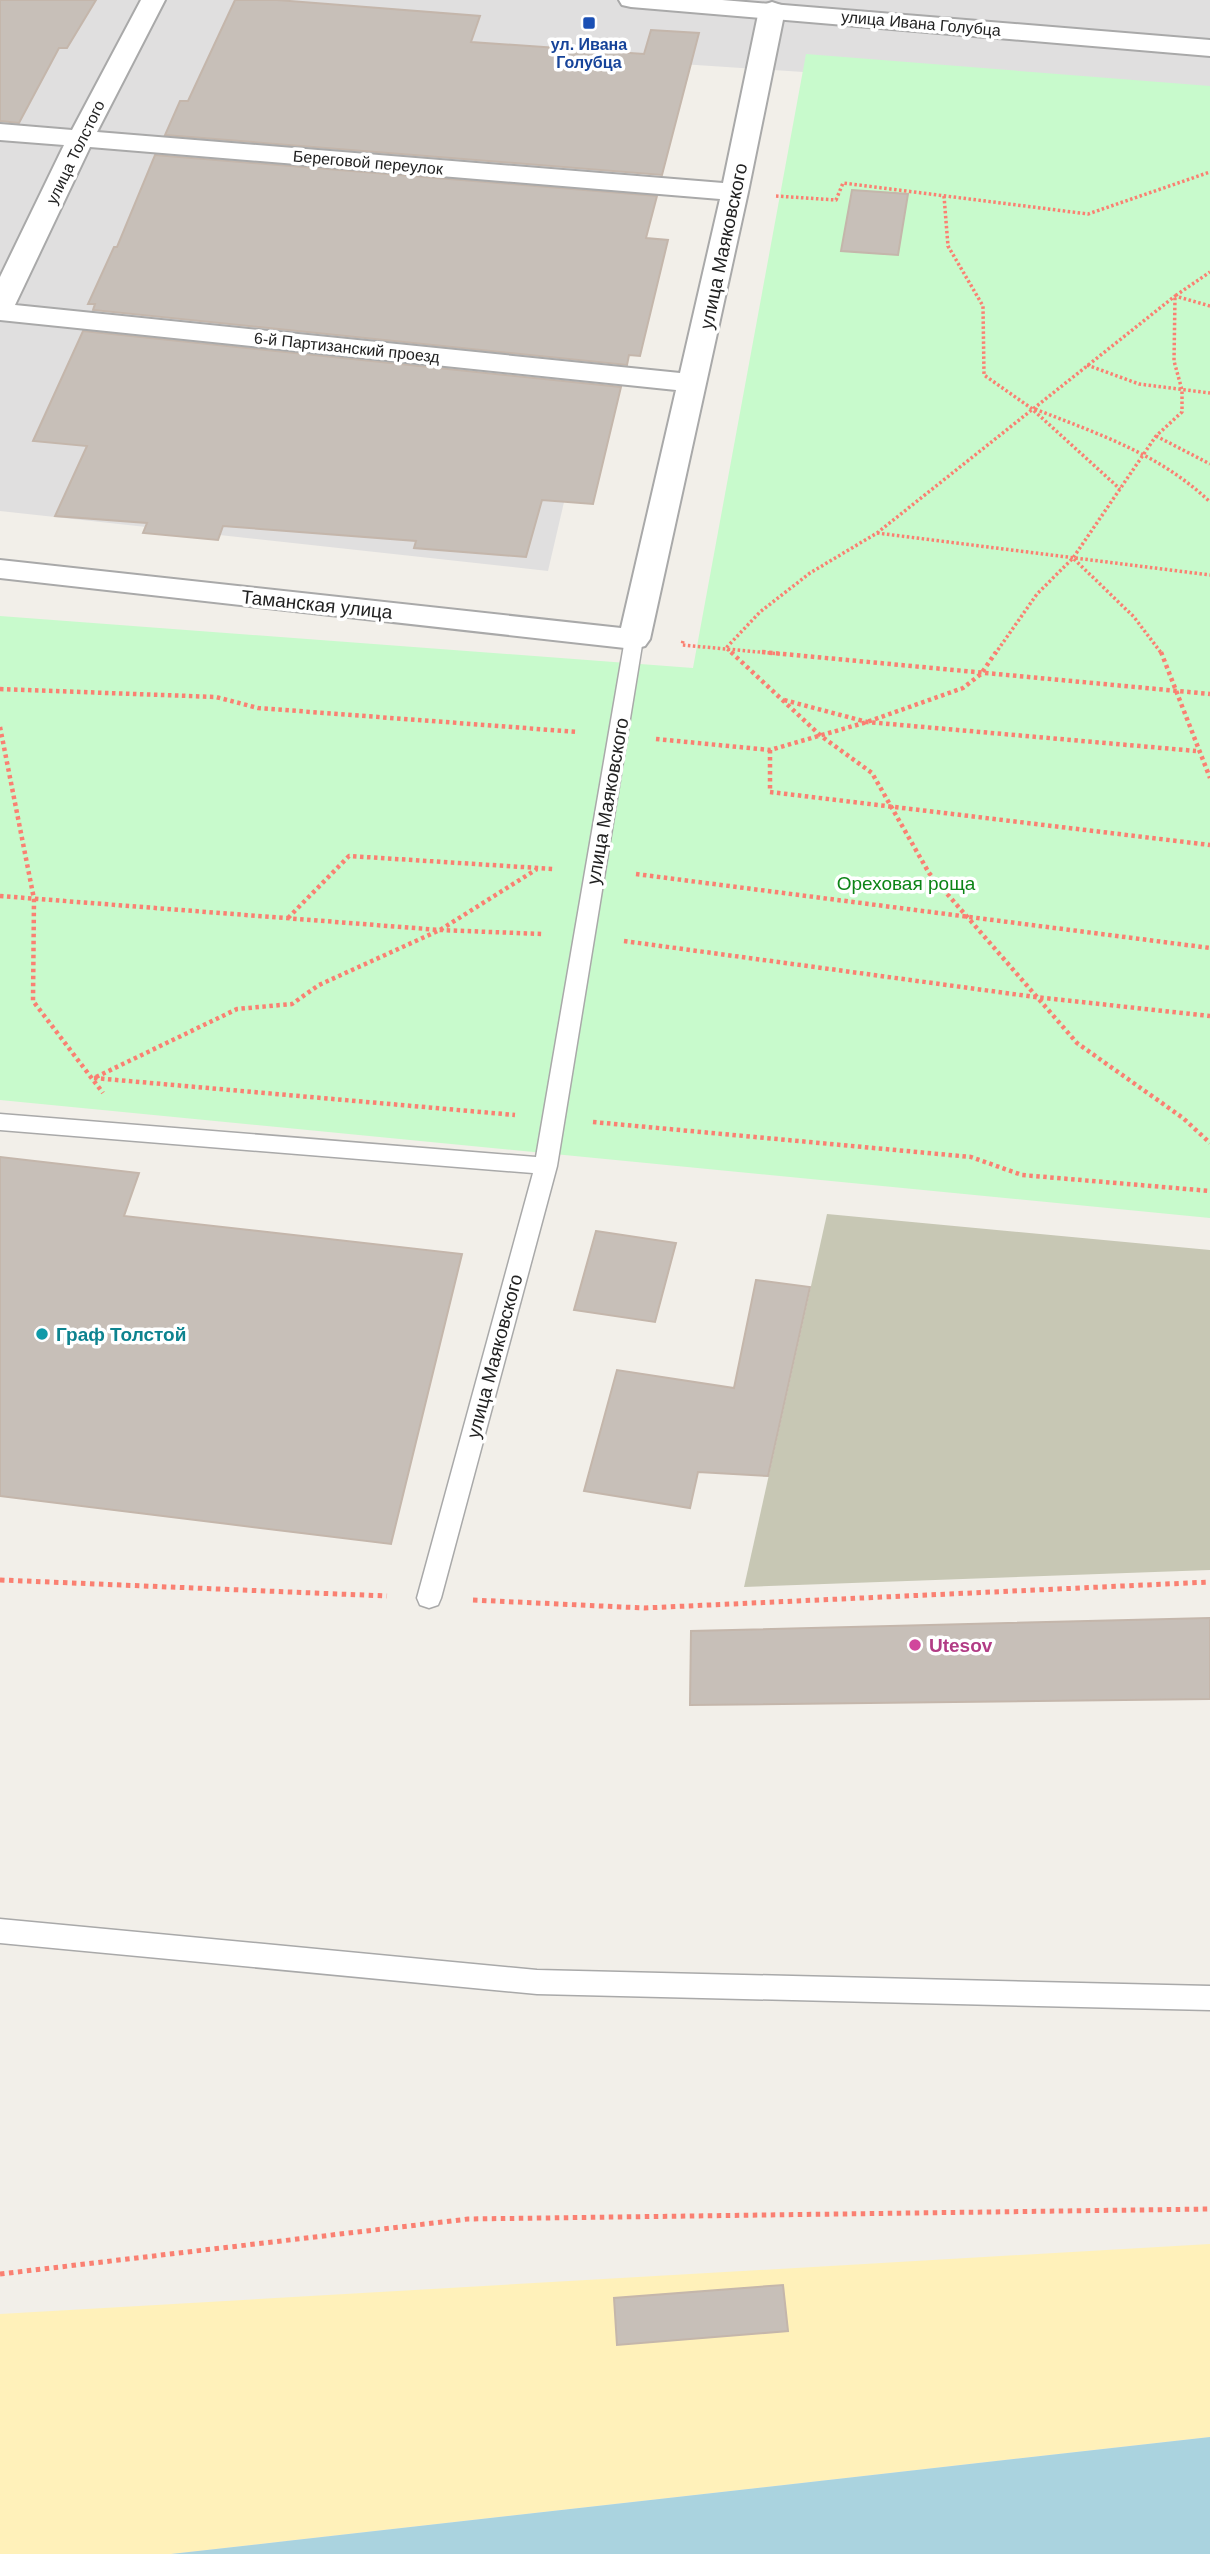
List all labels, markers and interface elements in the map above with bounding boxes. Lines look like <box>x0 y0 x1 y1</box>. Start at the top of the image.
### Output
street label: улица Ивана Голубца <box>840 8 1002 39</box>
marker: ул. Ивана Голубца <box>581 15 597 31</box>
place label: ул. Ивана Голубца <box>551 36 627 71</box>
street label: улица Толстого <box>43 98 108 207</box>
street label: Береговой переулок <box>292 147 445 178</box>
street label: улица Маяковского <box>696 161 751 331</box>
street label: 6-й Партизанский проезд <box>253 329 441 366</box>
street label: Таманская улица <box>240 586 394 623</box>
street label: улица Маяковского <box>582 716 633 886</box>
park label: Ореховая роща <box>837 873 976 894</box>
street label: улица Маяковского <box>462 1272 527 1440</box>
place label: Граф Толстой <box>56 1324 186 1345</box>
marker: Граф Толстой <box>34 1326 50 1342</box>
place label: Utesov <box>929 1635 993 1656</box>
marker: Utesov <box>907 1637 923 1653</box>

